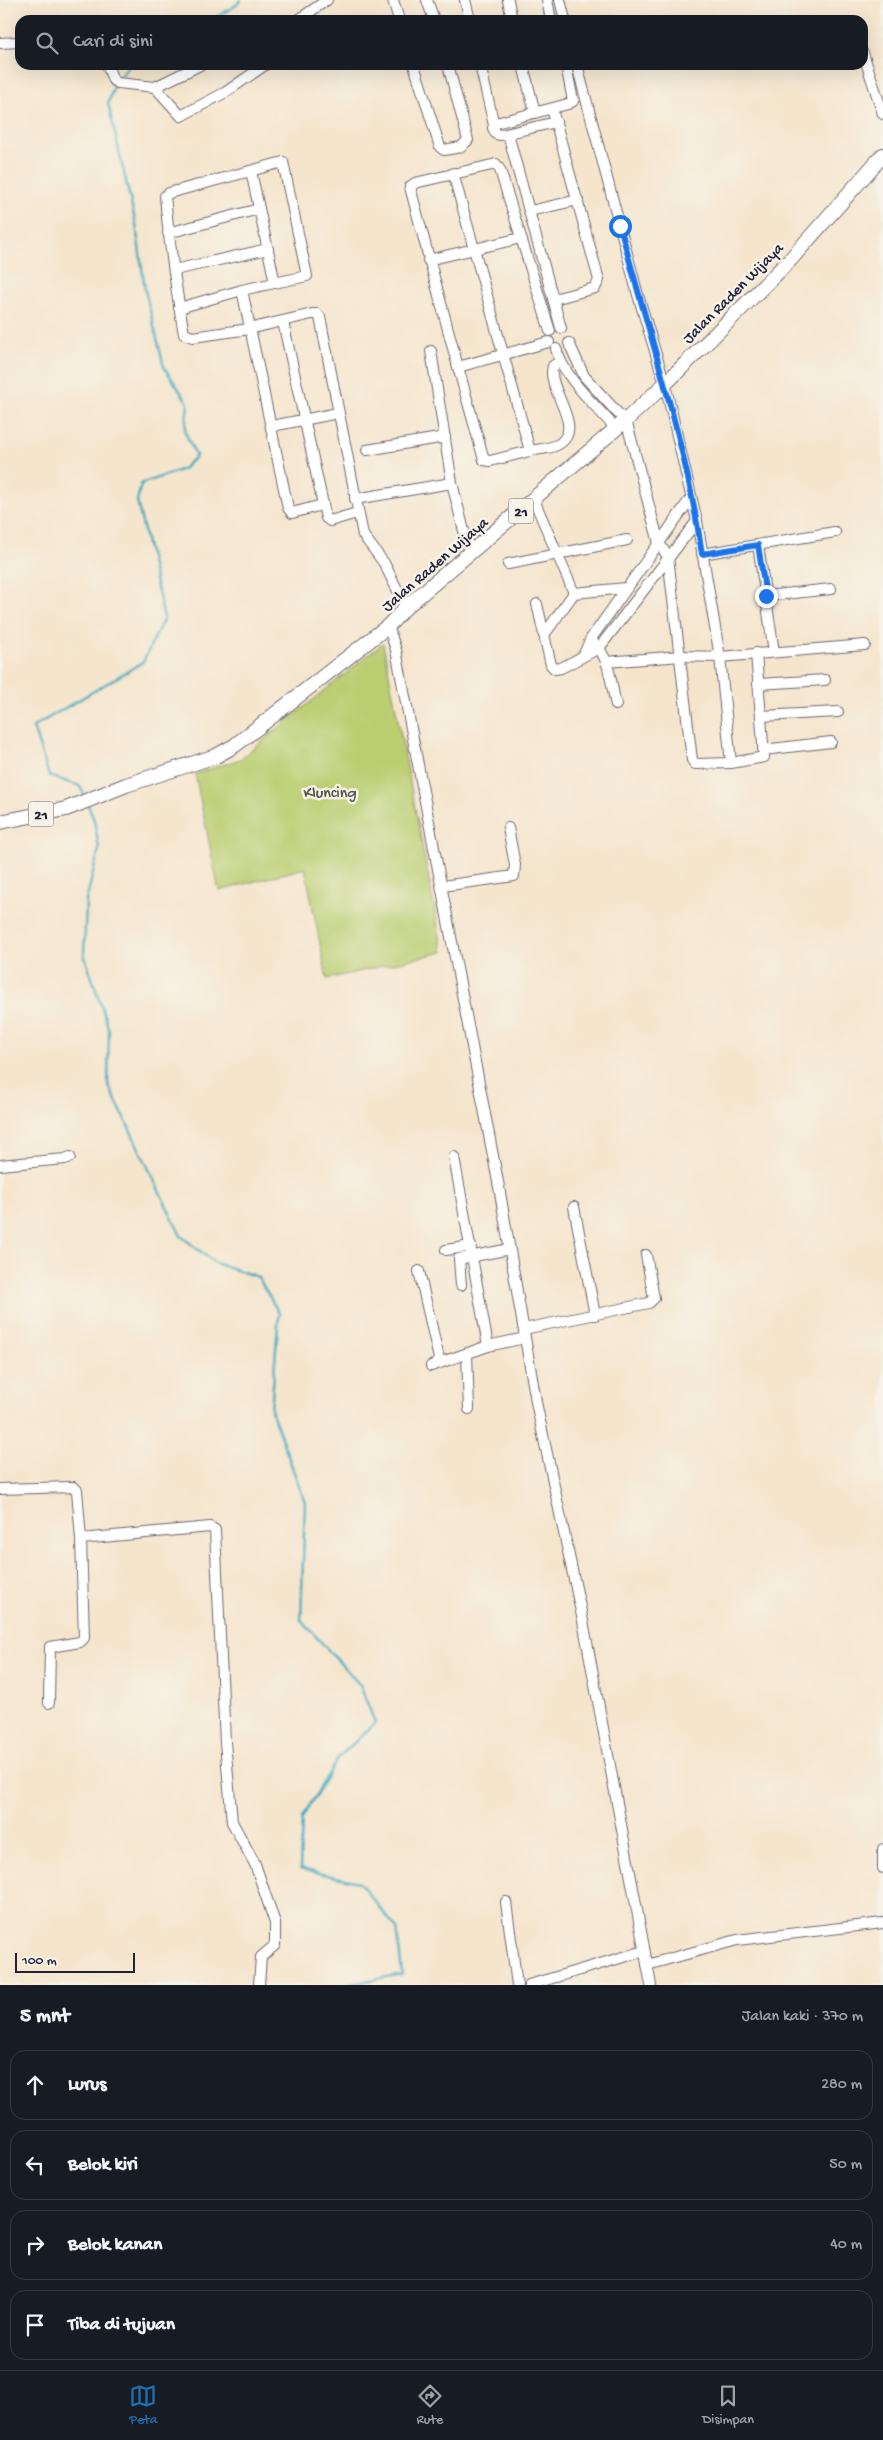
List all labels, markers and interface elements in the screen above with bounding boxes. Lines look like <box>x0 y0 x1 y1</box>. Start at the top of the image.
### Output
search box <box>15 15 868 70</box>
icon: search <box>33 29 61 57</box>
text: Cari di sini <box>73 31 153 54</box>
route start <box>609 215 632 238</box>
street label: Jalan Raden Wijaya <box>680 239 790 349</box>
road number: 21 <box>508 498 534 524</box>
street label: Jalan Raden Wijaya <box>379 514 494 617</box>
route end <box>755 585 778 608</box>
park label: Kluncing <box>303 785 357 804</box>
road number: 21 <box>28 802 54 826</box>
scale bar <box>15 1950 135 1973</box>
text: 100 m <box>22 1953 57 1970</box>
text: 5 mnt <box>20 2005 69 2030</box>
text: Jalan kaki · 370 m <box>742 2008 863 2027</box>
icon: ahead <box>21 2071 49 2099</box>
text: Lurus <box>68 2074 107 2097</box>
text: 280 m <box>821 2076 862 2095</box>
icon: left <box>21 2151 49 2179</box>
text: Belok kiri <box>68 2154 138 2177</box>
text: 50 m <box>829 2156 862 2175</box>
icon: right <box>21 2231 49 2259</box>
text: Belok kanan <box>68 2234 162 2257</box>
text: 40 m <box>830 2236 862 2255</box>
icon: arrive <box>21 2311 49 2339</box>
text: Tiba di tujuan <box>68 2314 175 2337</box>
tab: Peta <box>129 2382 158 2429</box>
tab: Rute <box>416 2382 444 2429</box>
tab: Disimpan <box>702 2382 754 2429</box>

